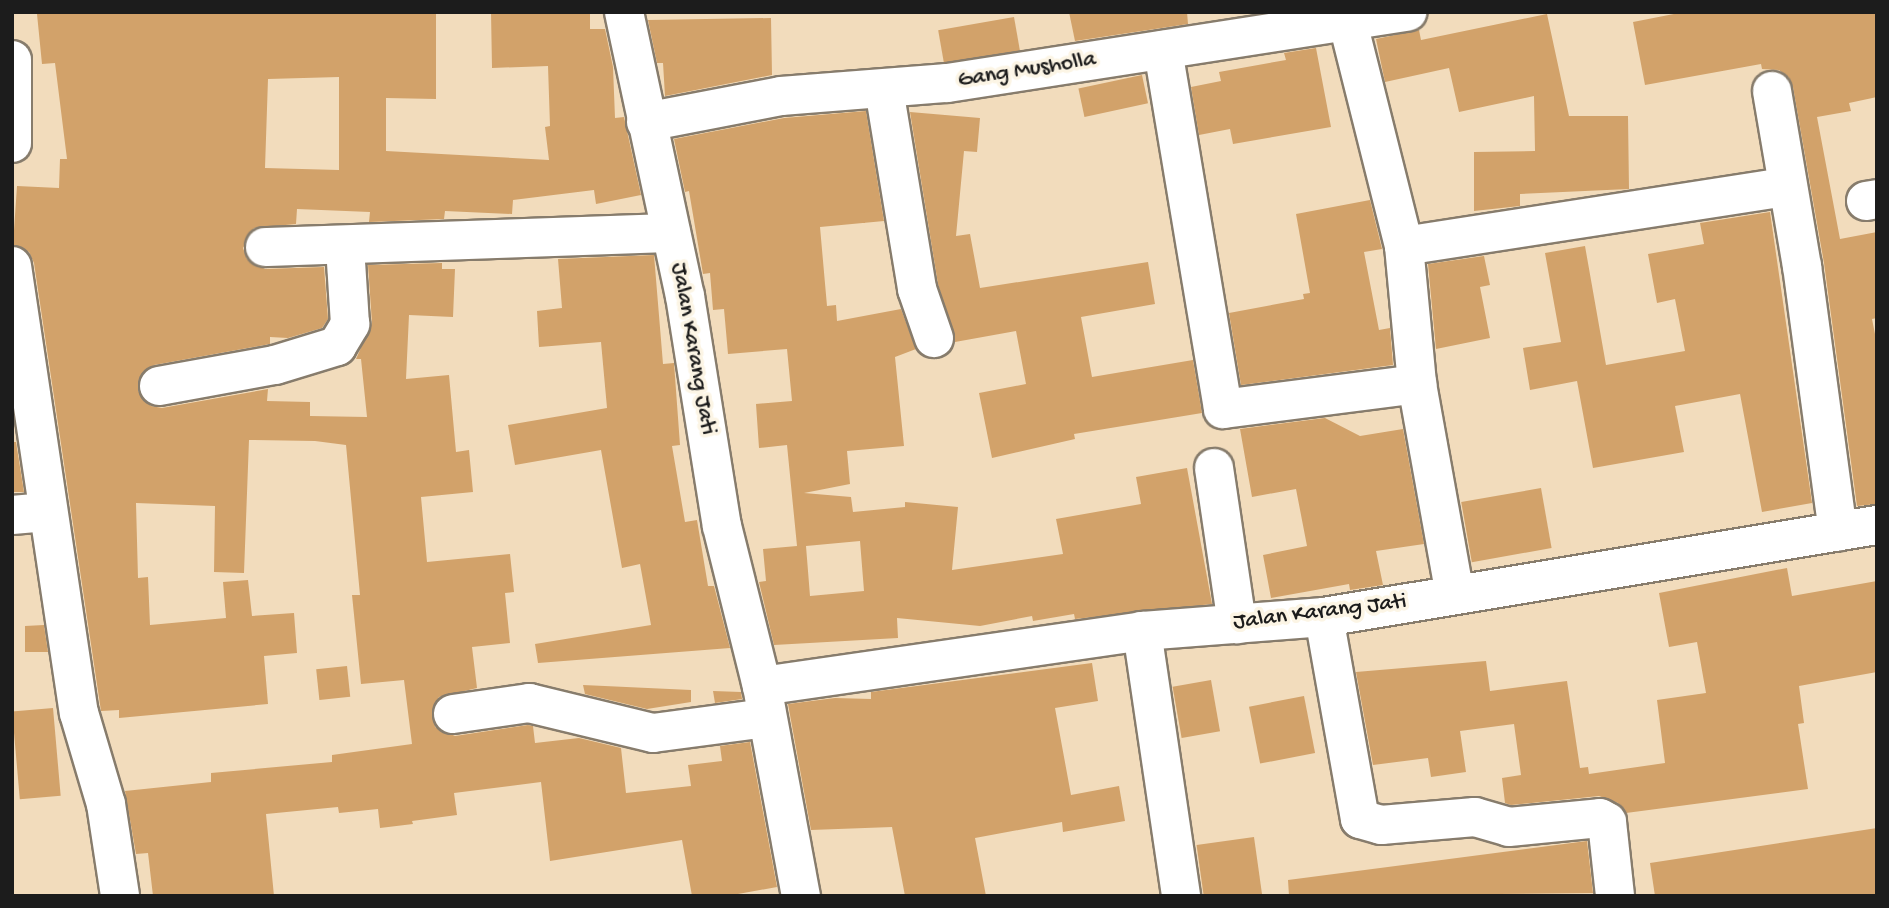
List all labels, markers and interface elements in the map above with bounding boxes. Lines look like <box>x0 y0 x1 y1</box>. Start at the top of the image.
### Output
street label: Gang Musholla <box>956 46 1098 96</box>
street label: Jalan Karang Jati <box>663 261 721 437</box>
street label: Jalan Karang Jati <box>1232 589 1408 637</box>

